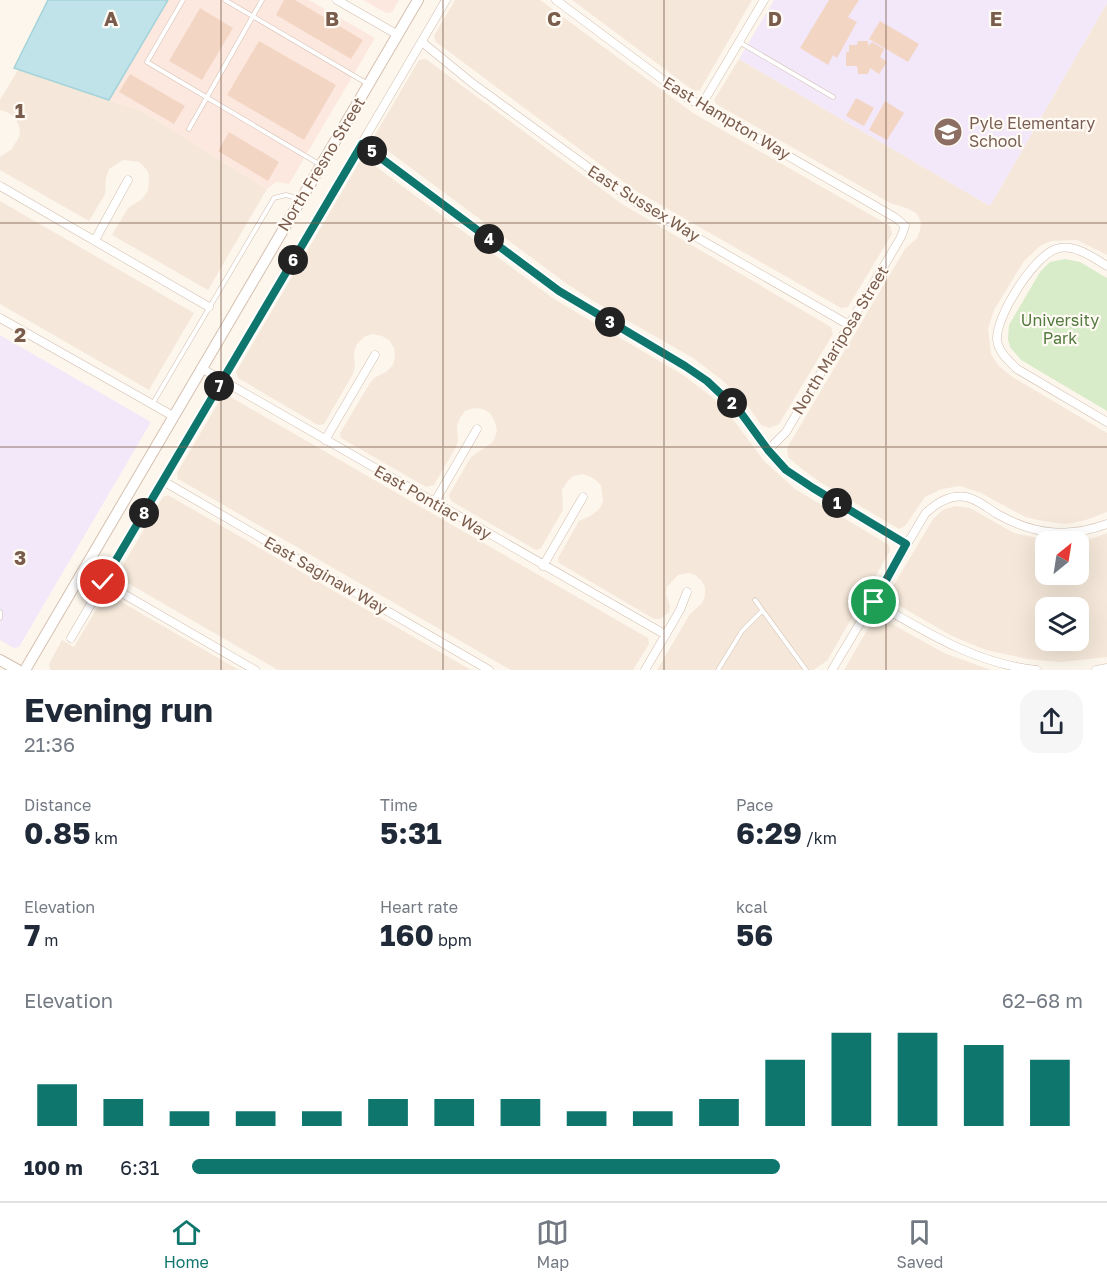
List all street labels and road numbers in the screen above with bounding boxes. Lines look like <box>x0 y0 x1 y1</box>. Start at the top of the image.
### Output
street label: East Hampton Way <box>660 72 794 164</box>
street label: North Fresno Street <box>273 93 369 235</box>
street label: East Sussex Way <box>584 160 704 246</box>
street label: North Mariposa Street <box>788 262 892 418</box>
street label: East Pontiac Way <box>371 460 495 544</box>
street label: East Saginaw Way <box>261 532 391 618</box>

